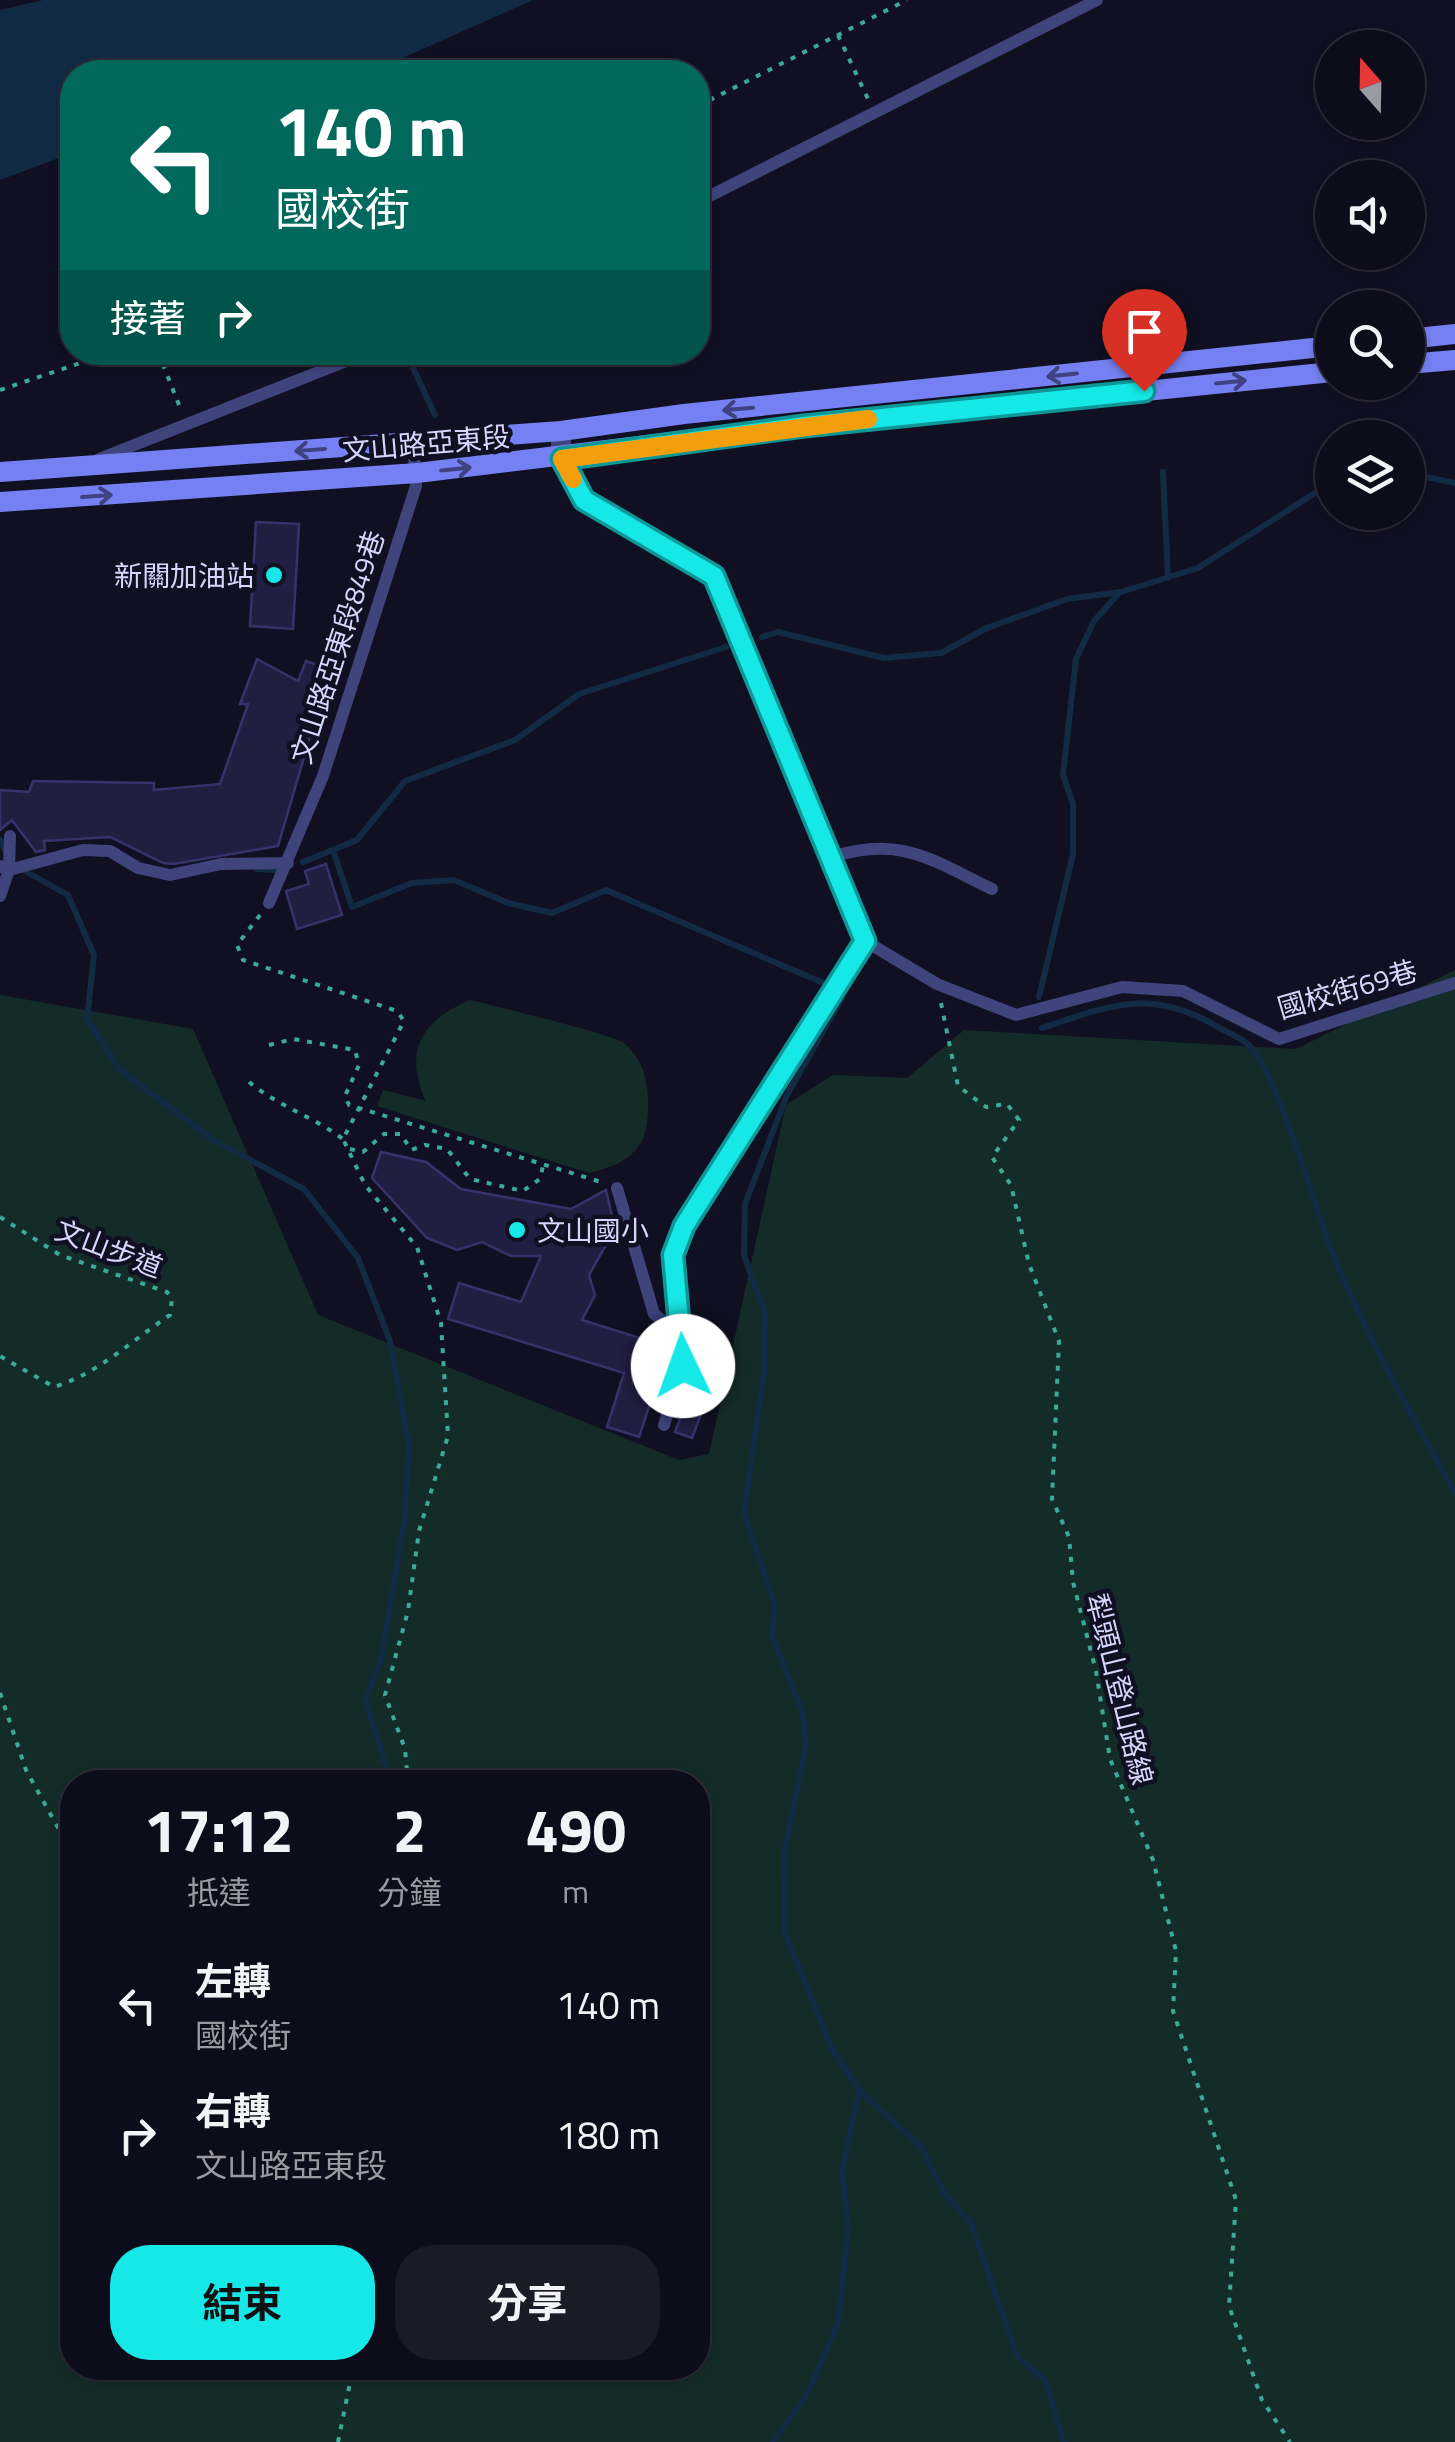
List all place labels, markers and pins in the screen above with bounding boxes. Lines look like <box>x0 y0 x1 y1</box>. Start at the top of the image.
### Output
pin <box>1102 289 1187 392</box>
place label: 新關加油站 <box>114 554 254 597</box>
marker: 新關加油站 <box>263 564 285 586</box>
place label: 文山國小 <box>537 1209 649 1252</box>
marker: 文山國小 <box>506 1219 528 1241</box>

